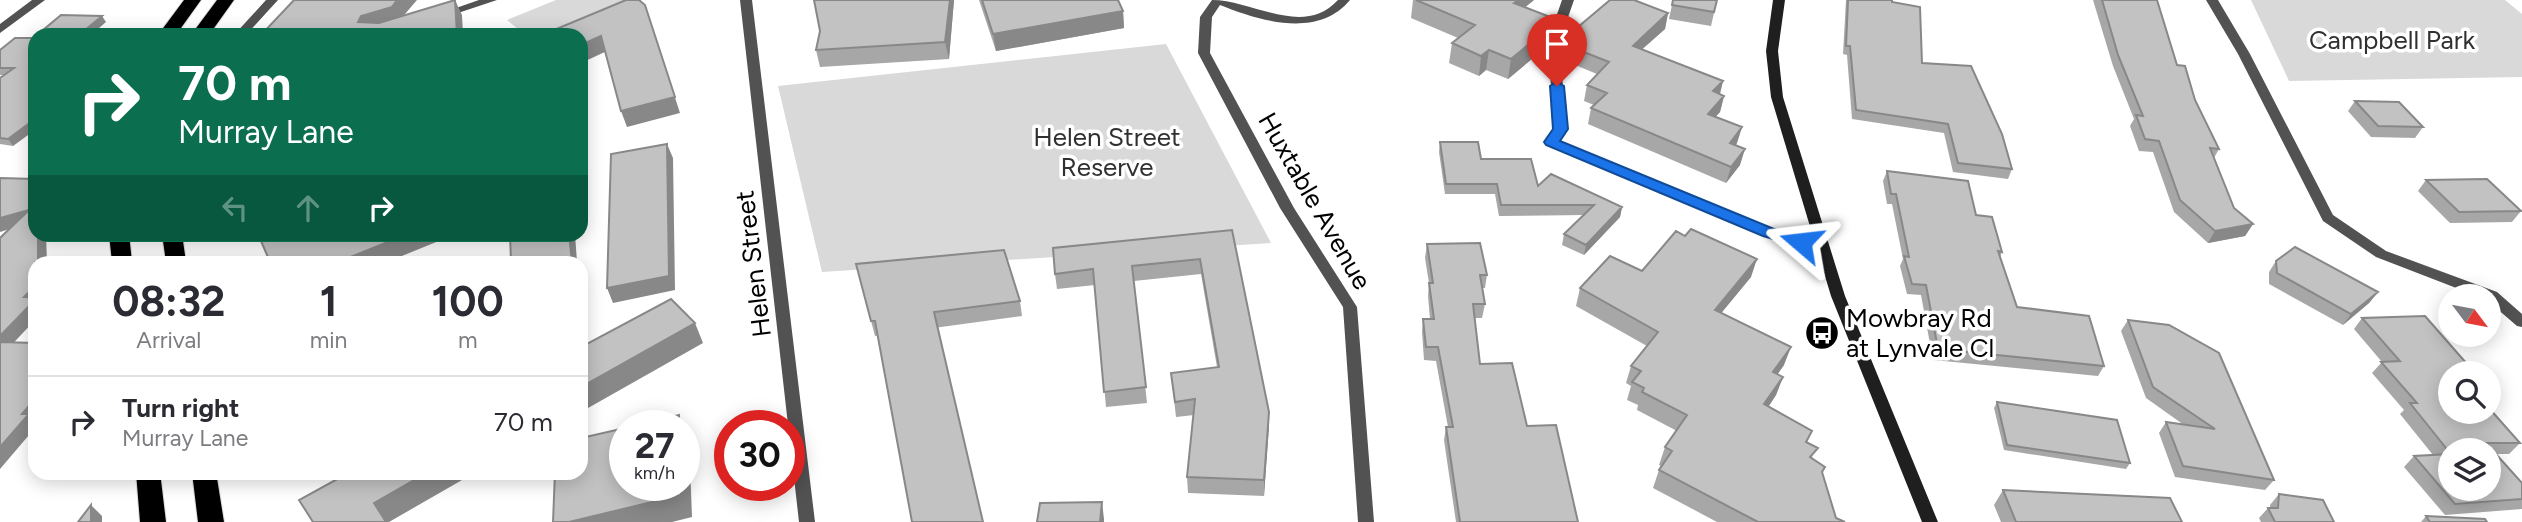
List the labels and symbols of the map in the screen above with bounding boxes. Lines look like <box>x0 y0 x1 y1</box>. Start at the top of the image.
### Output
pin <box>1527 14 1587 86</box>
park label: Campbell Park <box>2309 24 2476 56</box>
street label: Huxtable Avenue <box>1251 107 1379 295</box>
park label: Helen Street Reserve <box>1033 121 1181 183</box>
street label: Helen Street <box>728 189 778 339</box>
position arrow <box>1764 205 1838 279</box>
north arrow <box>2438 284 2501 346</box>
place label: Mowbray Rd at Lynvale Cl <box>1846 302 1994 364</box>
bus stop icon: Mowbray Rd at Lynvale Cl <box>1803 314 1841 352</box>
speed limit sign: 30 <box>714 410 805 501</box>

